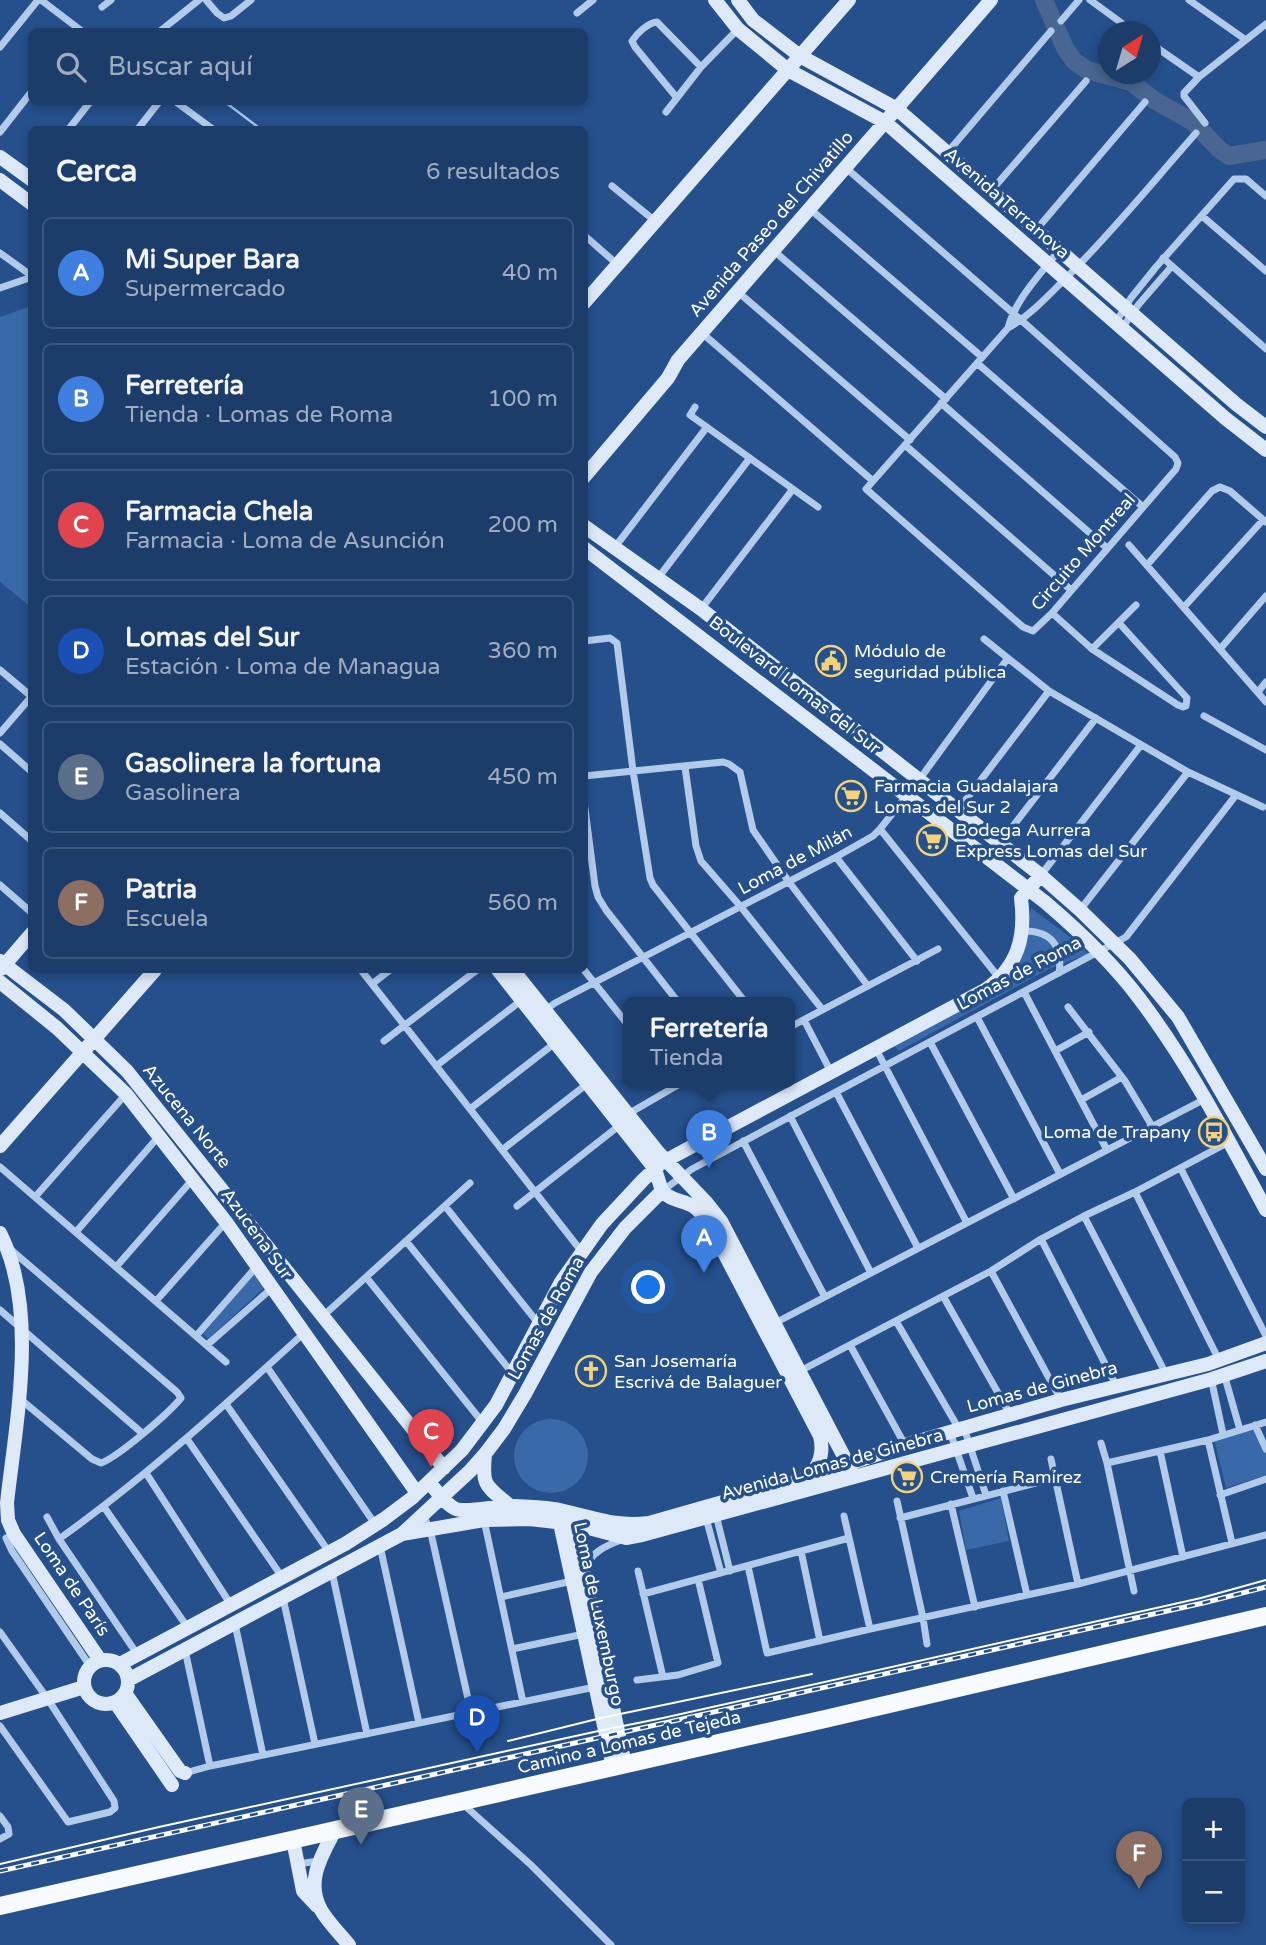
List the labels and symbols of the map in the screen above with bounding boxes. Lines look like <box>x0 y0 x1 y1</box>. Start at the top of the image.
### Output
north arrow <box>1098 21 1161 84</box>
street label: Avenida Paseo del Chivatillo <box>684 126 858 322</box>
street label: Avenida Terranova <box>940 142 1074 264</box>
street label: Circuito Montreal <box>1026 489 1140 615</box>
street label: Boulevard Lomas del Sur <box>705 611 885 759</box>
place label: Módulo de seguridad pública <box>854 640 1006 683</box>
public building icon: Módulo de seguridad pública <box>814 644 848 678</box>
place label: Farmacia Guadalajara Lomas del Sur 2 <box>874 775 1059 818</box>
supermarket icon: Farmacia Guadalajara Lomas del Sur 2 <box>834 779 868 813</box>
place label: Bodega Aurrera Express Lomas del Sur <box>955 819 1147 862</box>
street label: Loma de Milán <box>734 821 856 899</box>
supermarket icon: Bodega Aurrera Express Lomas del Sur <box>915 823 949 857</box>
street label: Lomas de Roma <box>953 931 1085 1015</box>
street label: Azucena Norte <box>138 1059 236 1173</box>
pin: B <box>686 1110 732 1168</box>
bus stop icon: Loma de Trapany <box>1197 1115 1231 1149</box>
place label: Loma de Trapany <box>1043 1121 1191 1143</box>
street label: Azucena Sur <box>216 1184 298 1284</box>
pin: A <box>681 1215 727 1273</box>
street label: Lomas de Roma <box>503 1252 589 1384</box>
your location <box>631 1270 665 1304</box>
place label: San Josemaría Escrivá de Balaguer <box>614 1350 782 1393</box>
church icon: San Josemaría Escrivá de Balaguer <box>574 1354 608 1388</box>
street label: Lomas de Ginebra <box>964 1356 1120 1418</box>
pin: C <box>408 1409 454 1467</box>
street label: Avenida Lomas de Ginebra <box>719 1424 945 1504</box>
supermarket icon: Cremería Ramírez <box>890 1460 924 1494</box>
place label: Cremería Ramírez <box>930 1466 1082 1488</box>
street label: Loma de Luxemburgo <box>569 1520 629 1708</box>
street label: Loma de París <box>29 1528 115 1640</box>
pin: D <box>454 1695 500 1753</box>
street label: Camino a Lomas de Tejeda <box>515 1706 743 1778</box>
pin: E <box>338 1787 384 1845</box>
pin: F <box>1116 1831 1162 1889</box>

